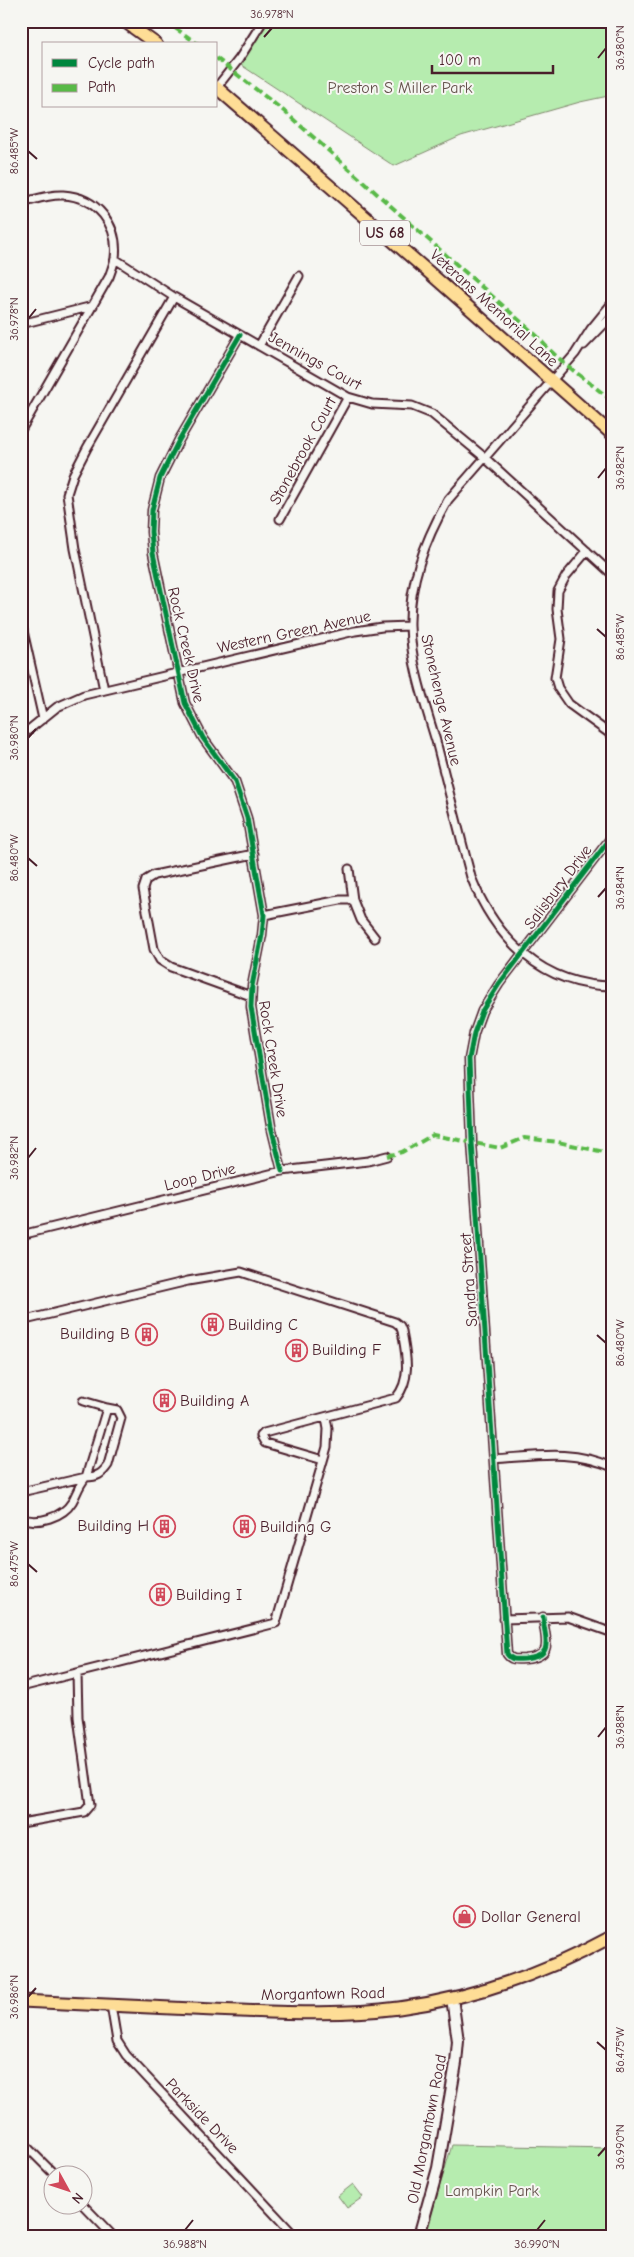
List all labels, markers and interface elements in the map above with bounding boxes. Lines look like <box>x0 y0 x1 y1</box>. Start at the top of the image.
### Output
text: 36.978°N <box>250 7 294 21</box>
text: 36.980°N <box>613 25 627 71</box>
legend <box>42 42 218 108</box>
scale bar <box>432 42 553 74</box>
text: 100 m <box>439 51 481 69</box>
text: Cycle path <box>88 54 155 72</box>
text: Path <box>88 78 116 96</box>
park label: Preston S Miller Park <box>327 79 473 97</box>
text: 86.485°W <box>7 127 21 174</box>
road number: US 68 <box>360 220 410 246</box>
street label: Veterans Memorial Lane <box>426 246 562 370</box>
text: 36.978°N <box>7 297 21 341</box>
street label: Jennings Court <box>265 328 365 394</box>
street label: Stonebrook Court <box>266 394 340 508</box>
text: 36.982°N <box>613 446 627 490</box>
street label: Rock Creek Drive <box>164 585 208 705</box>
street label: Western Green Avenue <box>216 607 372 657</box>
text: 86.485°W <box>613 613 627 660</box>
street label: Stonehenge Avenue <box>417 633 465 767</box>
text: 36.980°N <box>7 715 21 761</box>
text: 86.480°W <box>7 834 21 882</box>
street label: Salisbury Drive <box>520 841 596 933</box>
text: 36.984°N <box>613 866 627 910</box>
street label: Rock Creek Drive <box>255 999 291 1119</box>
text: 36.982°N <box>7 1136 21 1180</box>
street label: Loop Drive <box>162 1159 238 1195</box>
street label: Sandra Street <box>457 1232 481 1328</box>
building icon: Building C <box>200 1313 224 1337</box>
place label: Building C <box>228 1316 298 1334</box>
text: 86.480°W <box>613 1319 627 1367</box>
building icon: Building B <box>134 1322 158 1346</box>
place label: Building B <box>60 1325 130 1343</box>
building icon: Building F <box>284 1338 308 1362</box>
place label: Building F <box>312 1341 382 1359</box>
building icon: Building A <box>152 1389 176 1413</box>
place label: Building A <box>180 1392 249 1410</box>
building icon: Building H <box>153 1514 177 1538</box>
building icon: Building G <box>232 1515 256 1539</box>
place label: Building H <box>77 1517 149 1535</box>
place label: Building G <box>260 1518 331 1536</box>
text: 86.475°W <box>7 1540 21 1587</box>
building icon: Building I <box>148 1583 172 1607</box>
place label: Building I <box>176 1586 242 1604</box>
text: 36.988°N <box>613 1705 627 1749</box>
shop icon: Dollar General <box>453 1905 477 1929</box>
place label: Dollar General <box>481 1908 581 1926</box>
text: 36.986°N <box>7 1975 21 2019</box>
street label: Morgantown Road <box>261 1984 385 2004</box>
text: 86.475°W <box>613 2026 627 2073</box>
street label: Old Morgantown Road <box>404 2053 450 2205</box>
street label: Parkside Drive <box>162 2075 242 2157</box>
text: 36.990°N <box>613 2124 627 2170</box>
north arrow <box>42 2164 92 2214</box>
park label: Lampkin Park <box>445 2182 539 2200</box>
text: N <box>68 2189 87 2207</box>
text: 36.988°N <box>163 2237 207 2251</box>
text: 36.990°N <box>514 2237 560 2251</box>

